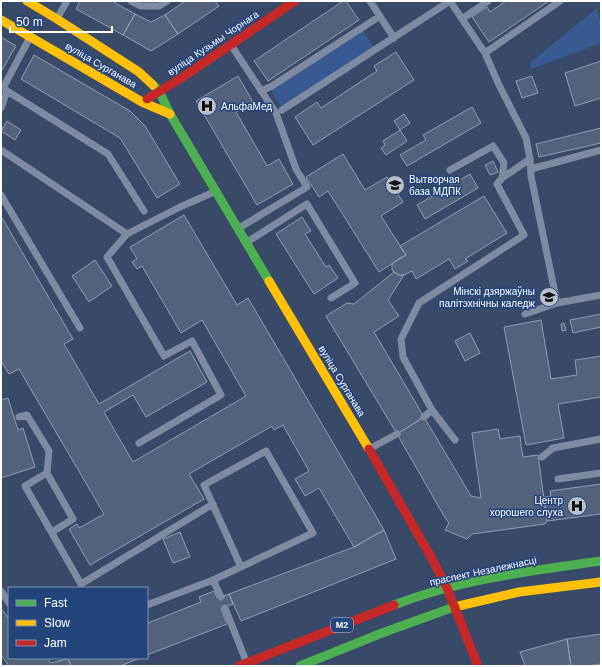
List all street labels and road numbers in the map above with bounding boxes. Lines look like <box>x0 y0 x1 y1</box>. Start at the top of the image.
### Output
street label: вуліца Кузьмы Чорнага <box>165 8 261 78</box>
street label: вуліца Сурганава <box>63 40 139 90</box>
street label: вуліца Сурганава <box>317 344 368 419</box>
street label: праспект Незалежнасці <box>429 554 537 588</box>
road number: М2 <box>331 618 353 632</box>

